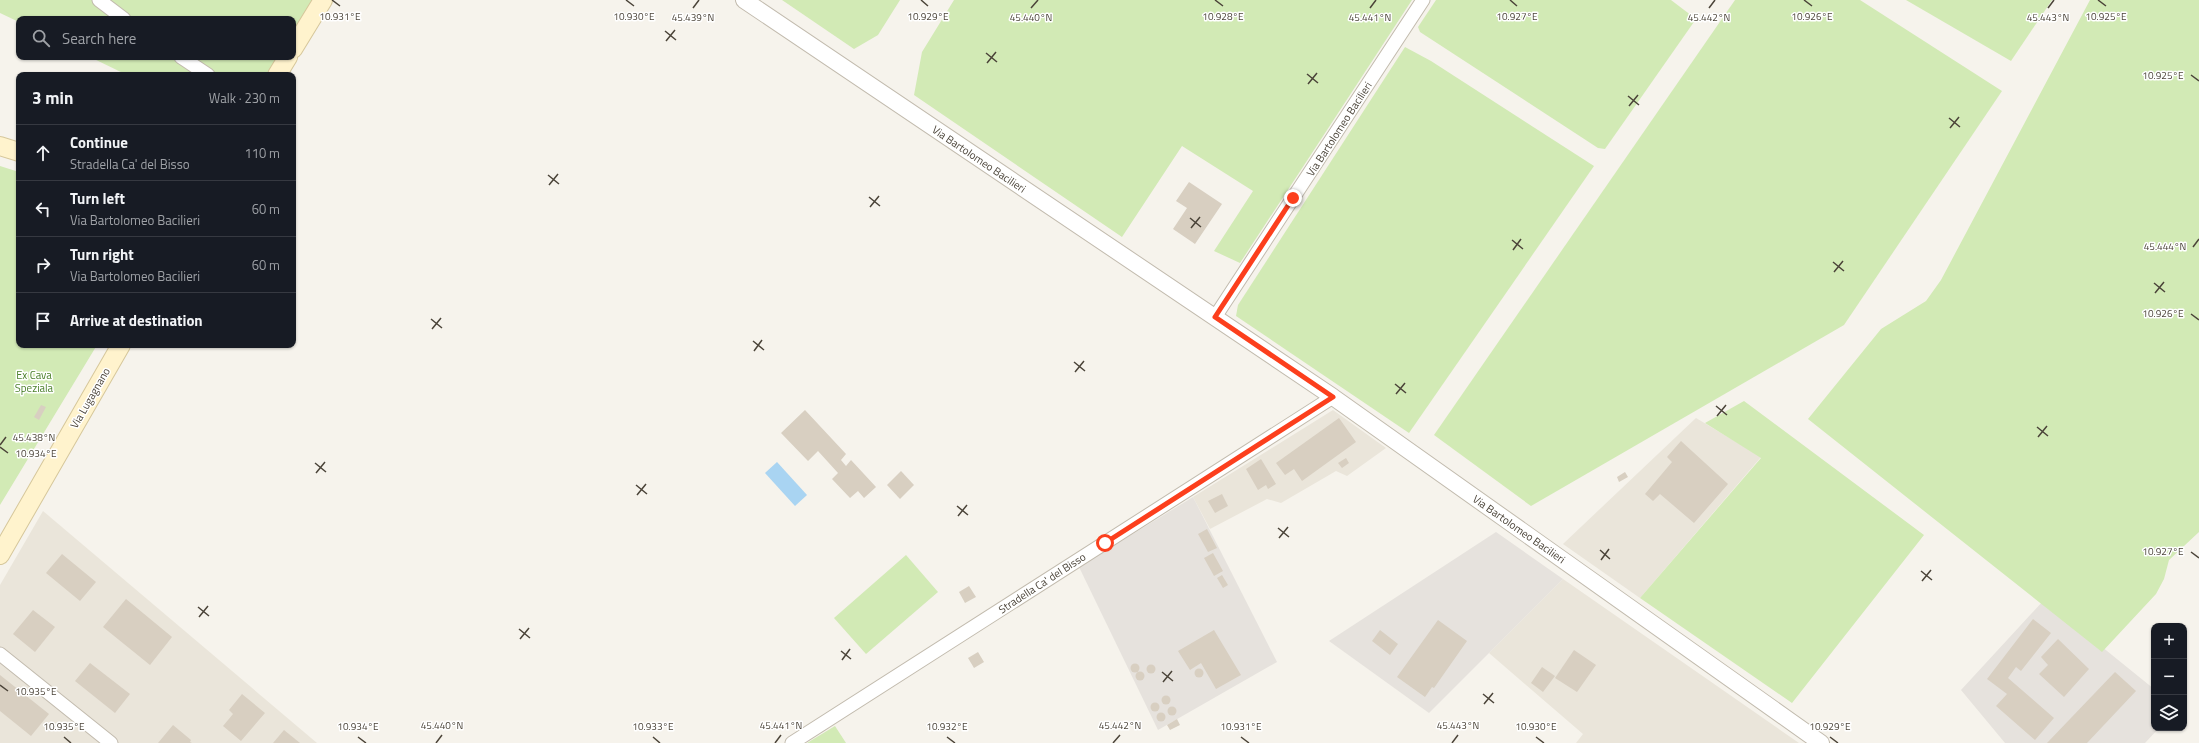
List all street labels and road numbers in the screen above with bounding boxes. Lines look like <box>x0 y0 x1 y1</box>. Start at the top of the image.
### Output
street label: Via Bartolomeo Bacilieri <box>1302 78 1376 180</box>
street label: Via Bartolomeo Bacilieri <box>929 122 1029 196</box>
street label: Via Lugagnano <box>66 364 114 431</box>
street label: Via Bartolomeo Bacilieri <box>1469 491 1569 567</box>
street label: Stradella Ca' del Bisso <box>995 549 1089 617</box>

